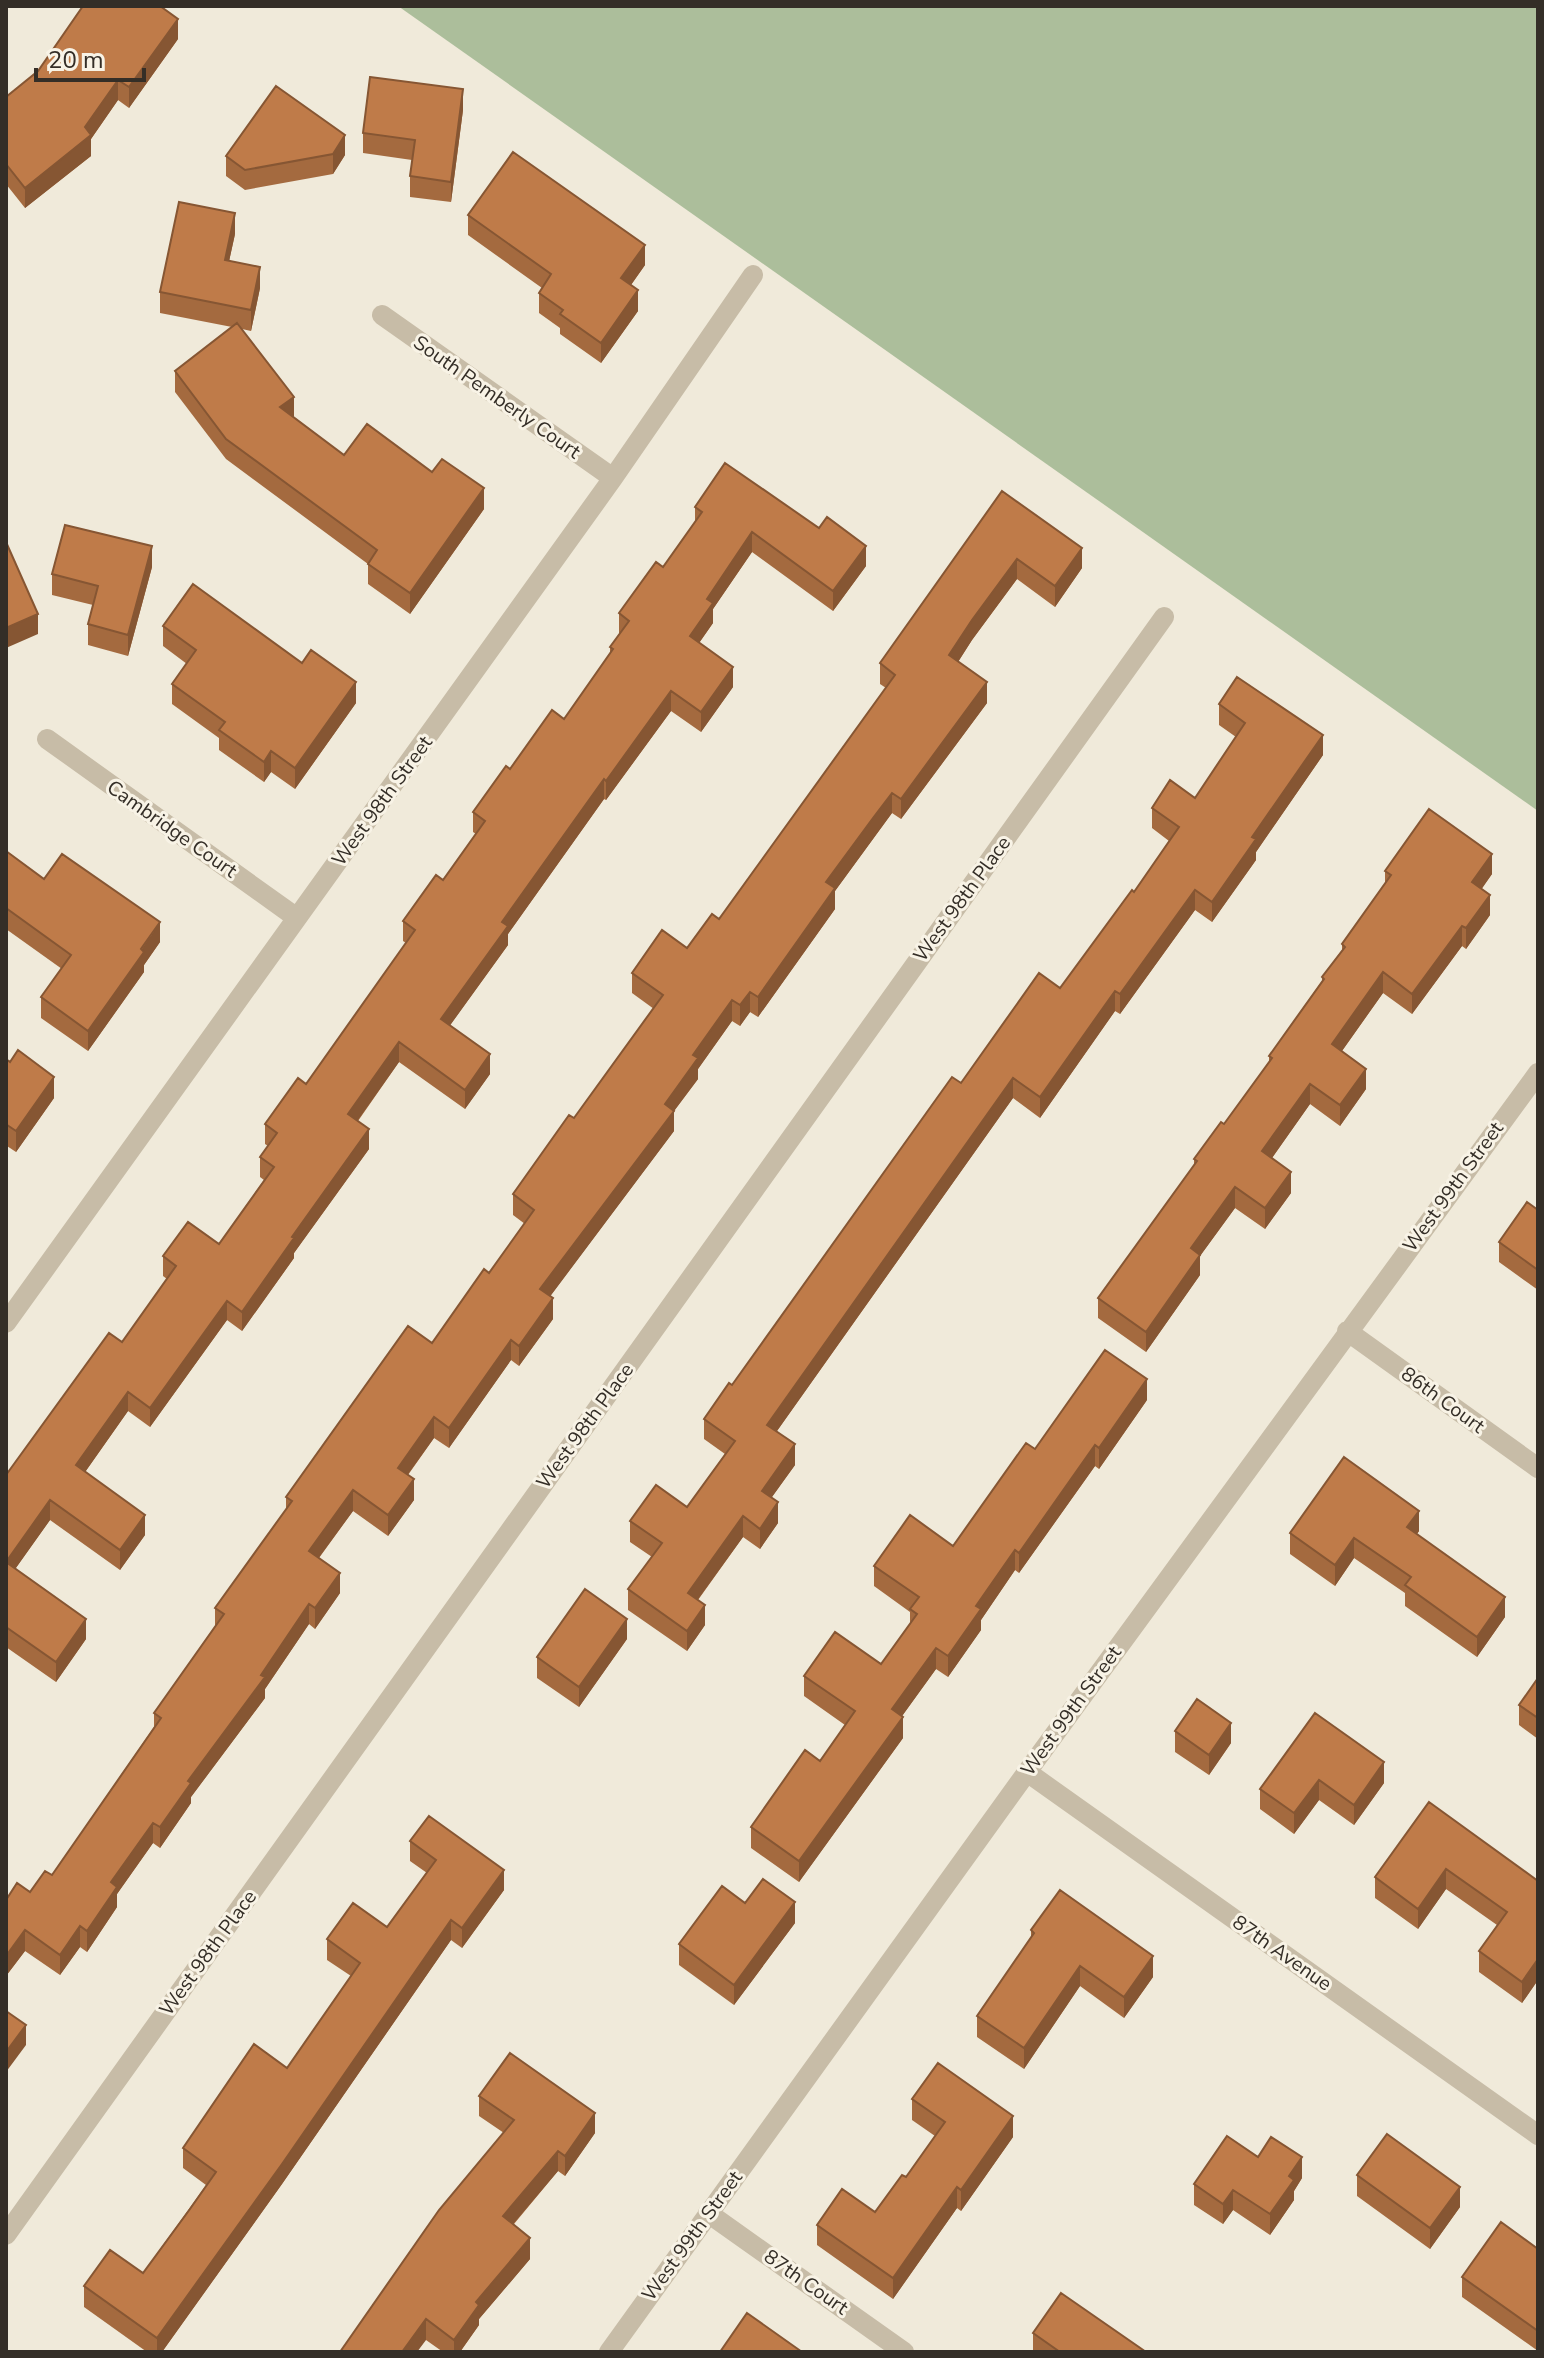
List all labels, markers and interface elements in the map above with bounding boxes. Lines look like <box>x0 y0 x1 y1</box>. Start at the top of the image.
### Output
scale bar <box>36 32 144 82</box>
text: 20 m <box>48 44 104 76</box>
street label: South Pemberly Court <box>408 329 587 466</box>
street label: West 98th Street <box>325 729 439 872</box>
street label: Cambridge Court <box>101 774 243 885</box>
street label: West 98th Place <box>907 831 1017 967</box>
street label: West 99th Street <box>1396 1115 1510 1258</box>
street label: West 98th Place <box>530 1358 640 1494</box>
street label: 86th Court <box>1396 1360 1491 1440</box>
street label: West 99th Street <box>1014 1639 1128 1782</box>
street label: West 98th Place <box>153 1885 263 2021</box>
street label: 87th Avenue <box>1227 1909 1337 1997</box>
street label: West 99th Street <box>635 2164 749 2307</box>
street label: 87th Court <box>758 2243 854 2322</box>

